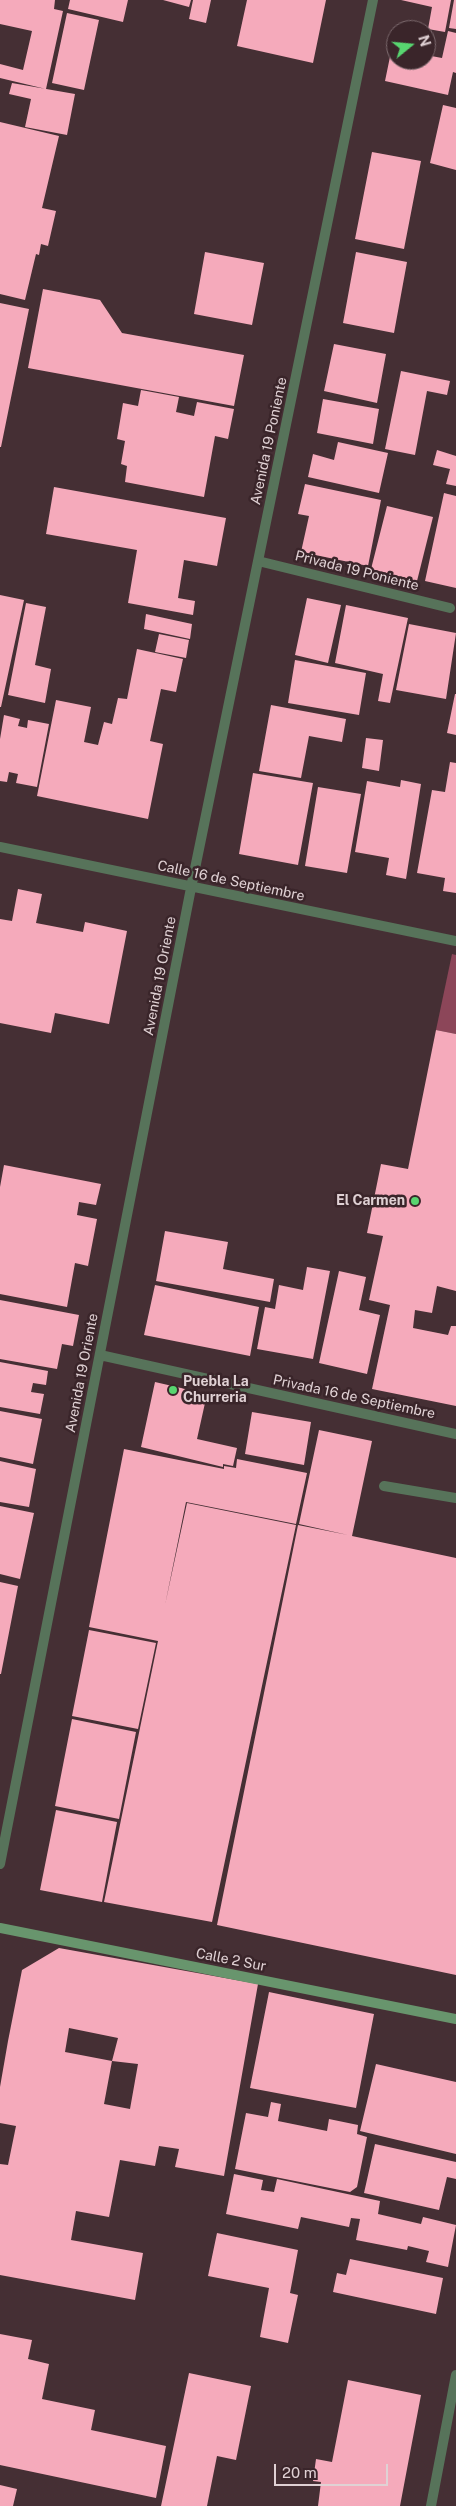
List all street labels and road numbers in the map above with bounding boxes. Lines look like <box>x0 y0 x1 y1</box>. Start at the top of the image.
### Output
street label: Avenida 19 Poniente <box>247 376 291 506</box>
street label: Privada 19 Poniente <box>293 547 421 595</box>
street label: Calle 16 de Septiembre <box>156 857 306 905</box>
street label: Avenida 19 Oriente <box>140 915 180 1037</box>
street label: Avenida 19 Oriente <box>62 1312 102 1434</box>
street label: Privada 16 de Septiembre <box>271 1372 437 1422</box>
street label: Calle 2 Sur <box>194 1945 268 1975</box>

